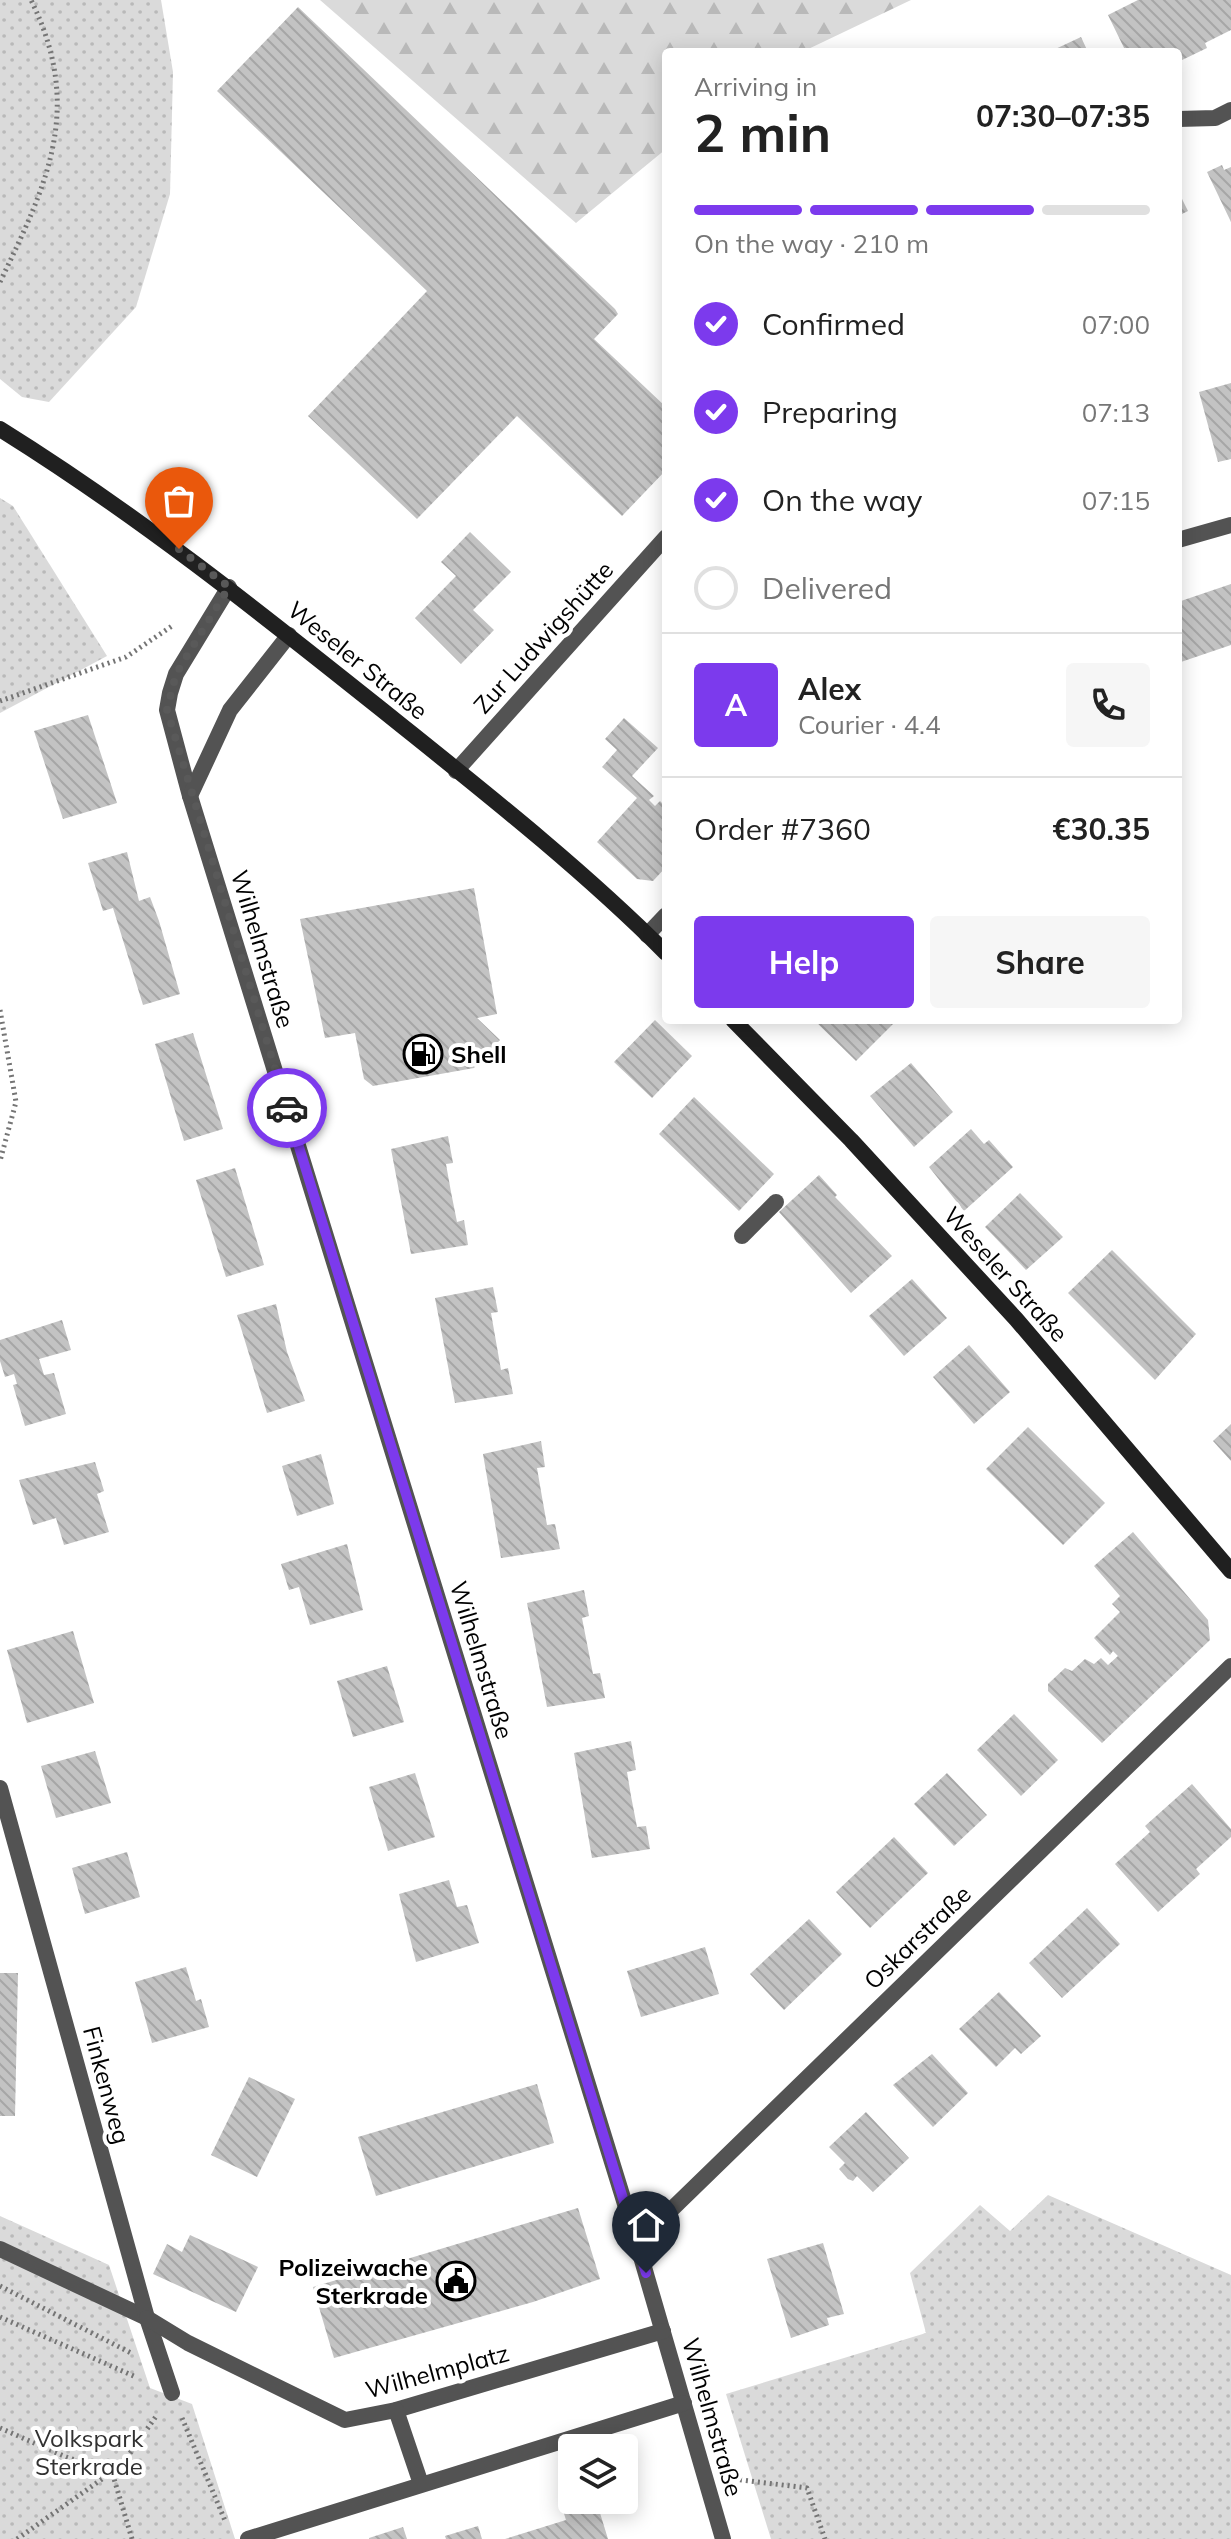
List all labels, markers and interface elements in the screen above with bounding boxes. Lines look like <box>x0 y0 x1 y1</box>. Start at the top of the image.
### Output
text: Arriving in <box>694 70 817 103</box>
text: 07:30–07:35 <box>976 97 1150 135</box>
text: 2 min <box>694 100 831 165</box>
text: On the way · 210 m <box>694 227 929 260</box>
icon: check <box>694 302 738 346</box>
text: Confirmed <box>762 305 905 343</box>
text: 07:00 <box>1082 308 1150 341</box>
icon: check <box>694 390 738 434</box>
text: Preparing <box>762 393 898 431</box>
text: 07:13 <box>1082 396 1150 429</box>
pin <box>145 467 213 549</box>
icon: check <box>694 478 738 522</box>
icon: bag <box>157 479 201 523</box>
text: On the way <box>762 481 922 519</box>
text: 07:15 <box>1082 484 1150 517</box>
street label: Zur Ludwigshütte <box>467 555 619 719</box>
text: Delivered <box>762 569 892 607</box>
street label: Weseler Straße <box>282 594 434 726</box>
button: phone <box>1066 663 1150 747</box>
text: Alex <box>798 670 861 708</box>
text: A <box>725 686 747 724</box>
text: Courier · 4.4 <box>798 708 941 741</box>
text: Order #7360 <box>694 810 871 848</box>
text: €30.35 <box>1053 810 1150 848</box>
street label: Wilhelmstraße <box>225 866 301 1032</box>
button: Help <box>694 916 914 1008</box>
button: Share <box>930 916 1150 1008</box>
fuel station icon: Shell <box>402 1033 444 1075</box>
place label: Shell <box>451 1039 507 1069</box>
courier <box>247 1068 327 1148</box>
icon: car <box>265 1086 309 1130</box>
street label: Weseler Straße <box>937 1200 1075 1348</box>
street label: Wilhelmstraße <box>444 1577 520 1743</box>
street label: Oskarstraße <box>857 1879 977 1995</box>
street label: Finkenweg <box>77 2023 137 2147</box>
pin <box>612 2191 680 2273</box>
icon: home <box>624 2203 668 2247</box>
place label: Polizeiwache Sterkrade <box>279 2252 428 2310</box>
public building icon: Polizeiwache Sterkrade <box>435 2260 477 2302</box>
street label: Wilhelmstraße <box>676 2334 750 2500</box>
street label: Wilhelmplatz <box>362 2337 512 2405</box>
park label: Volkspark Sterkrade <box>35 2423 144 2481</box>
map controls <box>558 2434 638 2514</box>
button: layers <box>558 2434 638 2514</box>

